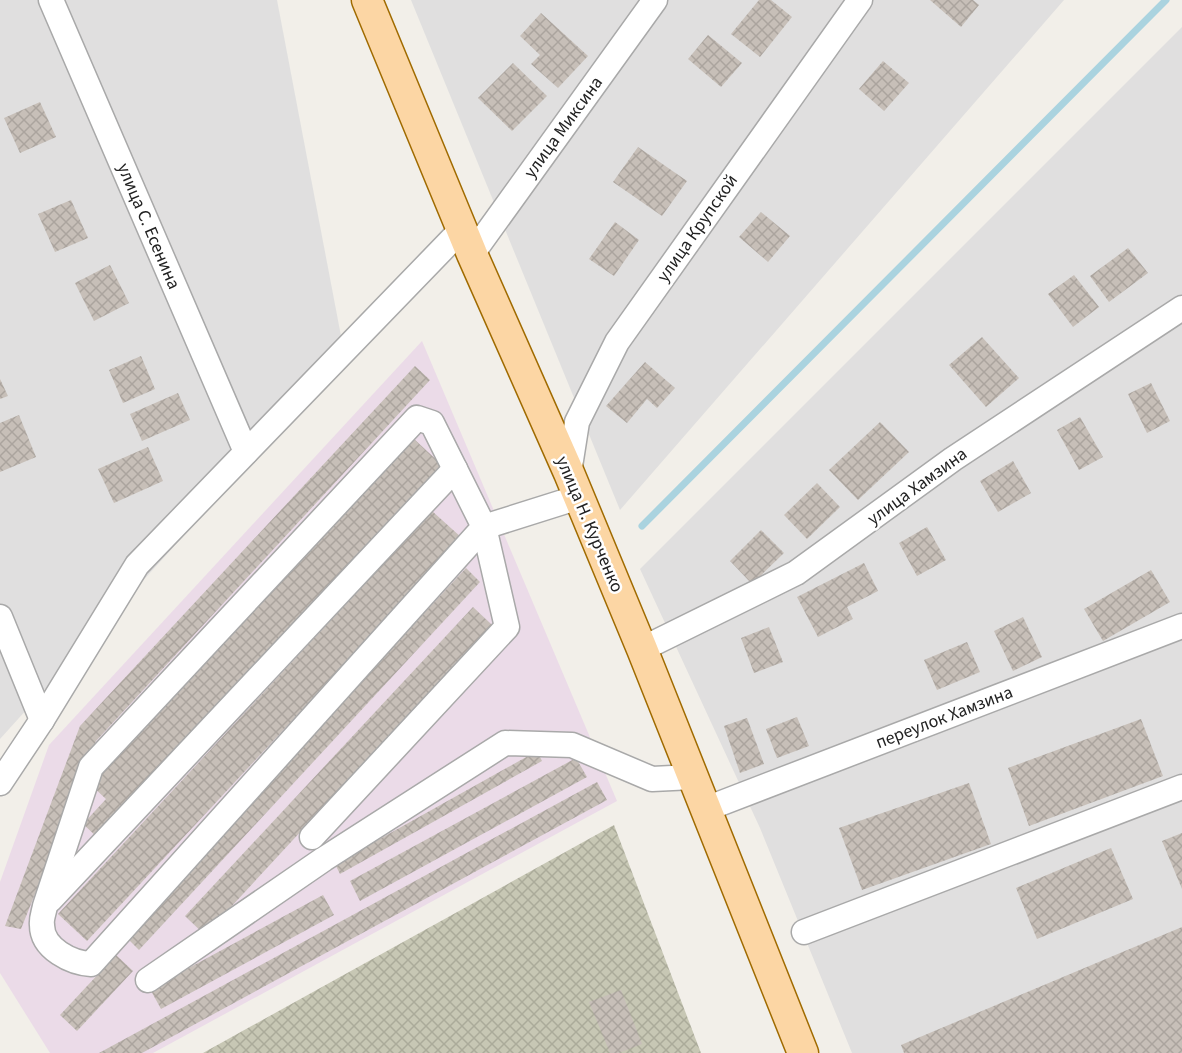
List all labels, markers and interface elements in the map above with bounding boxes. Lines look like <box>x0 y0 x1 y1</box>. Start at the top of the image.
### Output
street label: улица Миксина <box>518 71 609 183</box>
street label: улица С. Есенина <box>111 159 186 293</box>
street label: улица Крупской <box>651 169 744 287</box>
street label: улица Хамзина <box>862 442 972 531</box>
street label: улица Н. Курченко <box>550 452 630 596</box>
street label: переулок Хамзина <box>872 680 1016 755</box>

